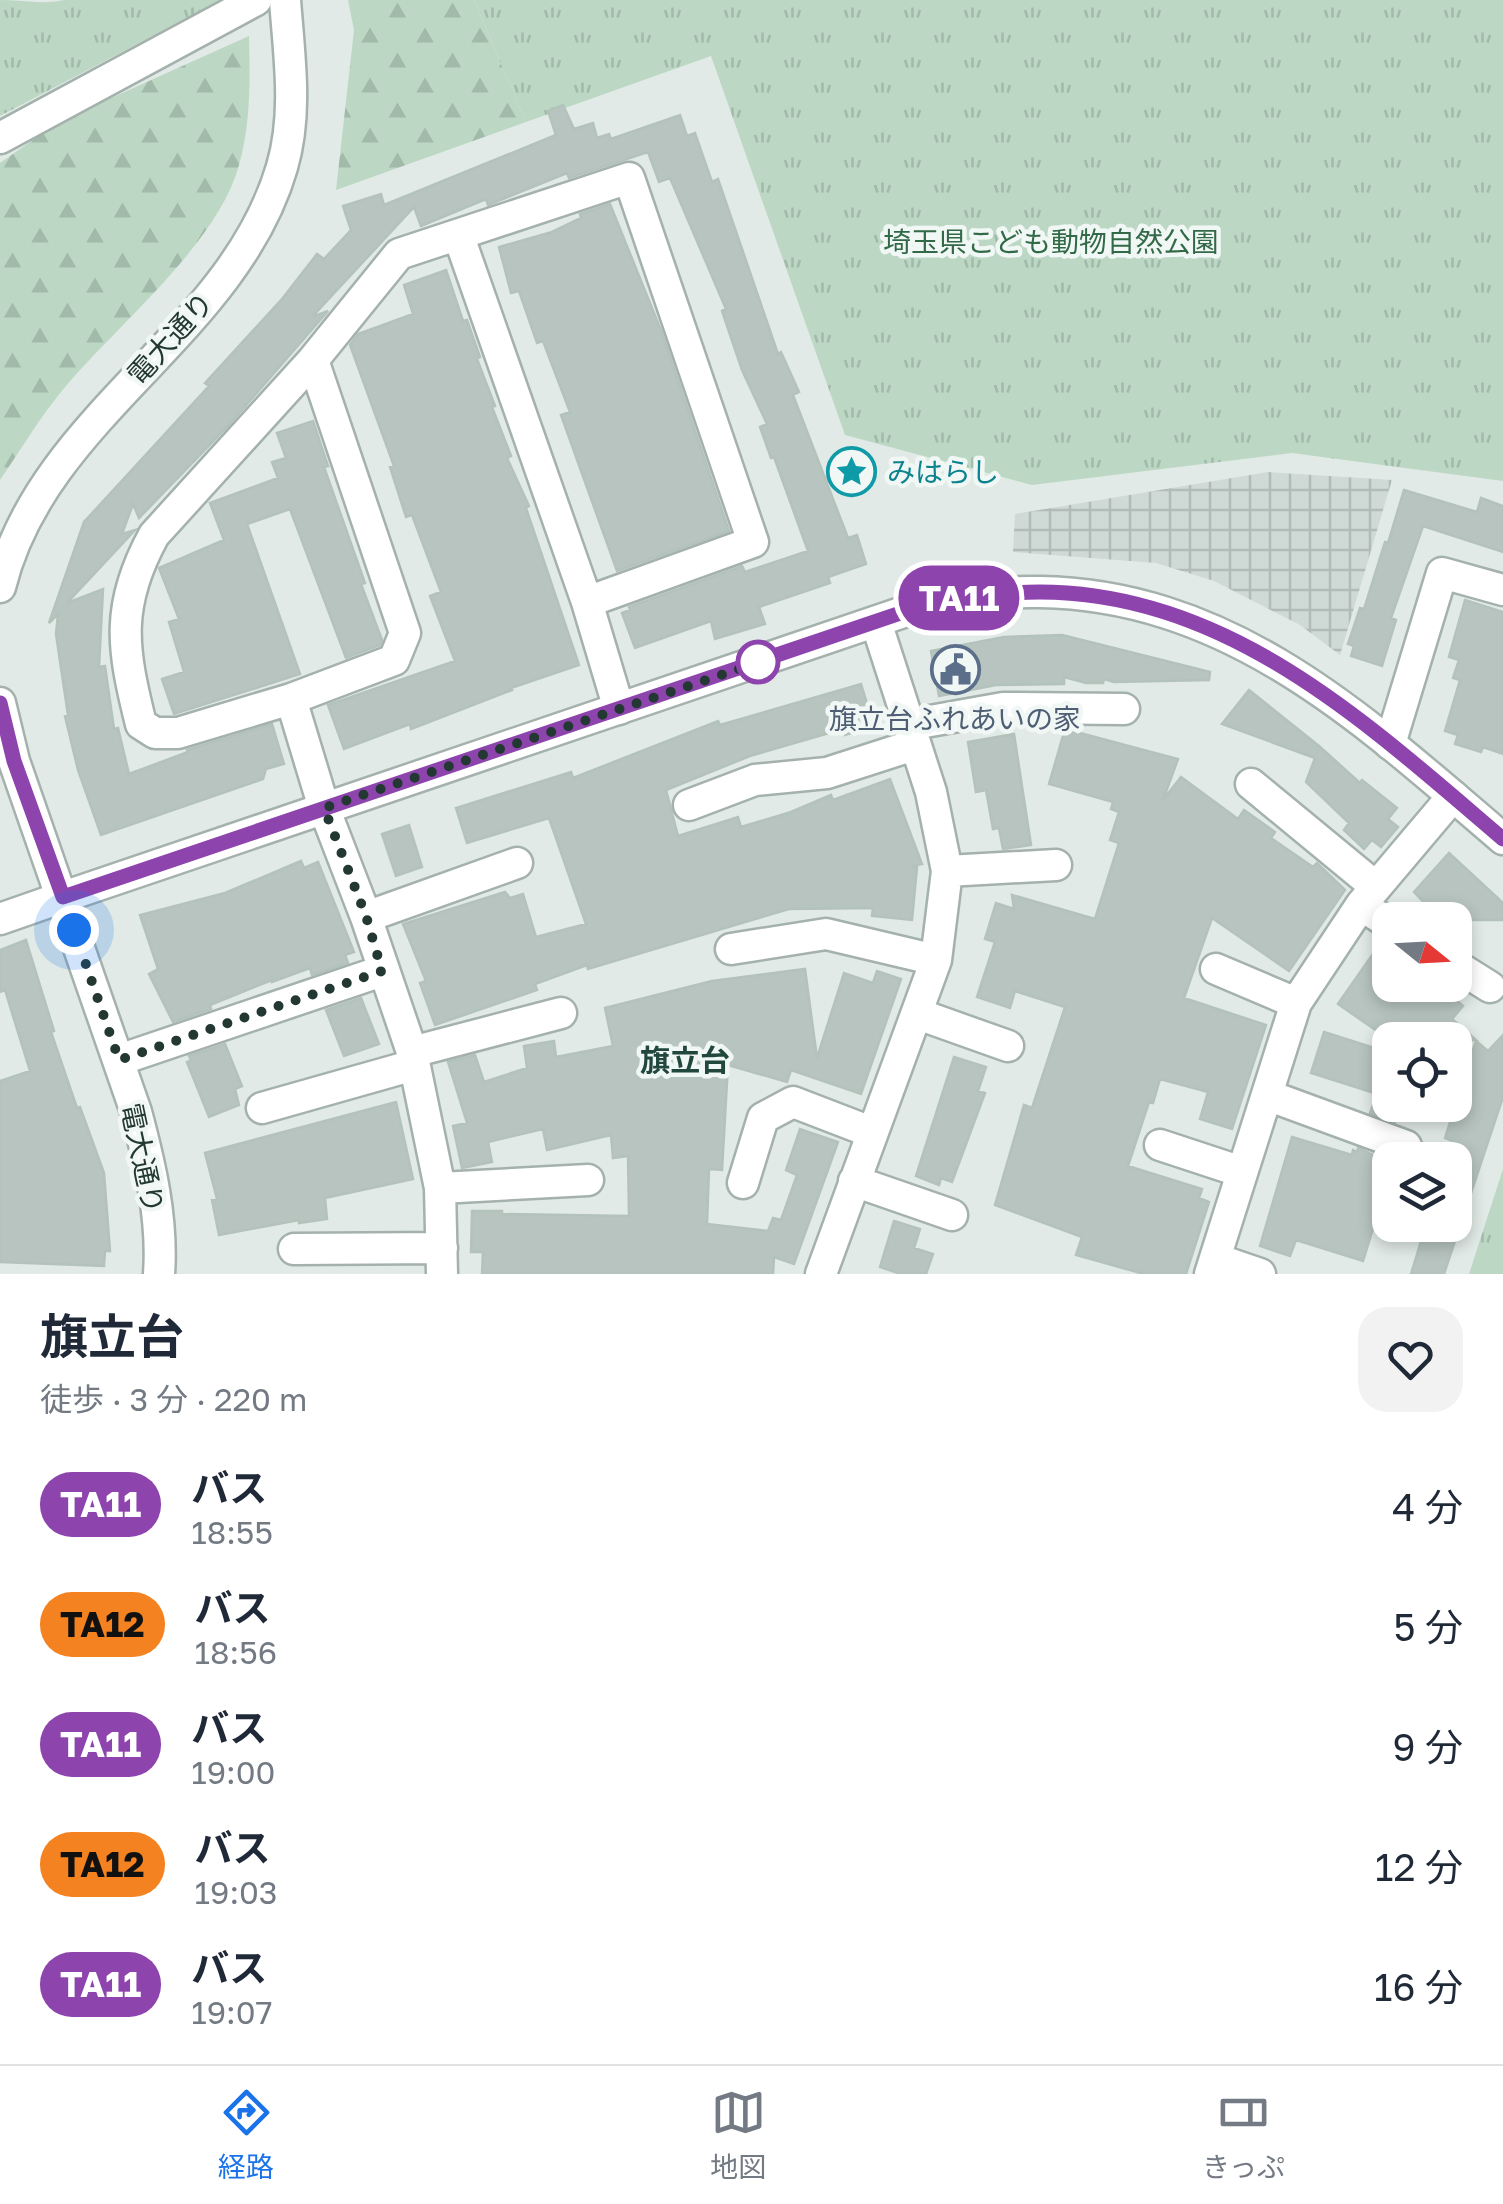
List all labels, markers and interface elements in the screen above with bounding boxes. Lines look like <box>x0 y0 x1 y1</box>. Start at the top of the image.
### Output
park label: 埼玉県こども動物自然公園 <box>883 225 1219 258</box>
street label: 電大通り <box>120 285 220 391</box>
place icon: みはらし <box>826 445 878 497</box>
place label: みはらし <box>887 455 999 488</box>
line badge: TA11 <box>889 566 1029 630</box>
text: TA11 <box>918 577 1000 619</box>
unlabelled marker <box>737 641 779 683</box>
public building icon: 旗立台ふれあいの家 <box>929 644 981 696</box>
place label: 旗立台ふれあいの家 <box>829 702 1081 735</box>
north arrow <box>1372 902 1472 1002</box>
map controls <box>1372 902 1472 1242</box>
your location <box>49 905 99 955</box>
button: locate <box>1372 1022 1472 1122</box>
district label: 旗立台 <box>640 1042 730 1078</box>
street label: 電大通り <box>115 1100 171 1216</box>
button: layers <box>1372 1142 1472 1242</box>
text: 旗立台 <box>40 1307 184 1365</box>
button: heart <box>1358 1307 1463 1412</box>
text: 徒歩 · 3 分 · 220 m <box>40 1380 307 1418</box>
text: バス <box>191 1465 267 1510</box>
text: TA11 <box>60 1483 141 1525</box>
text: 4 分 <box>1392 1484 1463 1529</box>
text: 18:55 <box>191 1513 273 1551</box>
text: バス <box>195 1585 271 1630</box>
text: TA12 <box>60 1603 145 1645</box>
text: 5 分 <box>1393 1604 1463 1649</box>
text: 18:56 <box>195 1633 277 1671</box>
text: バス <box>191 1705 267 1750</box>
text: TA11 <box>60 1723 141 1765</box>
text: 9 分 <box>1393 1724 1463 1769</box>
text: 19:00 <box>191 1753 275 1791</box>
text: バス <box>195 1825 271 1870</box>
text: TA12 <box>60 1843 145 1885</box>
text: 12 分 <box>1375 1844 1463 1889</box>
text: 19:03 <box>195 1873 278 1911</box>
text: バス <box>191 1945 267 1990</box>
text: TA11 <box>60 1963 141 2005</box>
text: 16 分 <box>1374 1964 1463 2009</box>
text: 19:07 <box>191 1993 272 2031</box>
tab: 経路 <box>218 2085 274 2185</box>
tab: 地図 <box>710 2085 766 2185</box>
tab: きっぷ <box>1202 2085 1285 2185</box>

